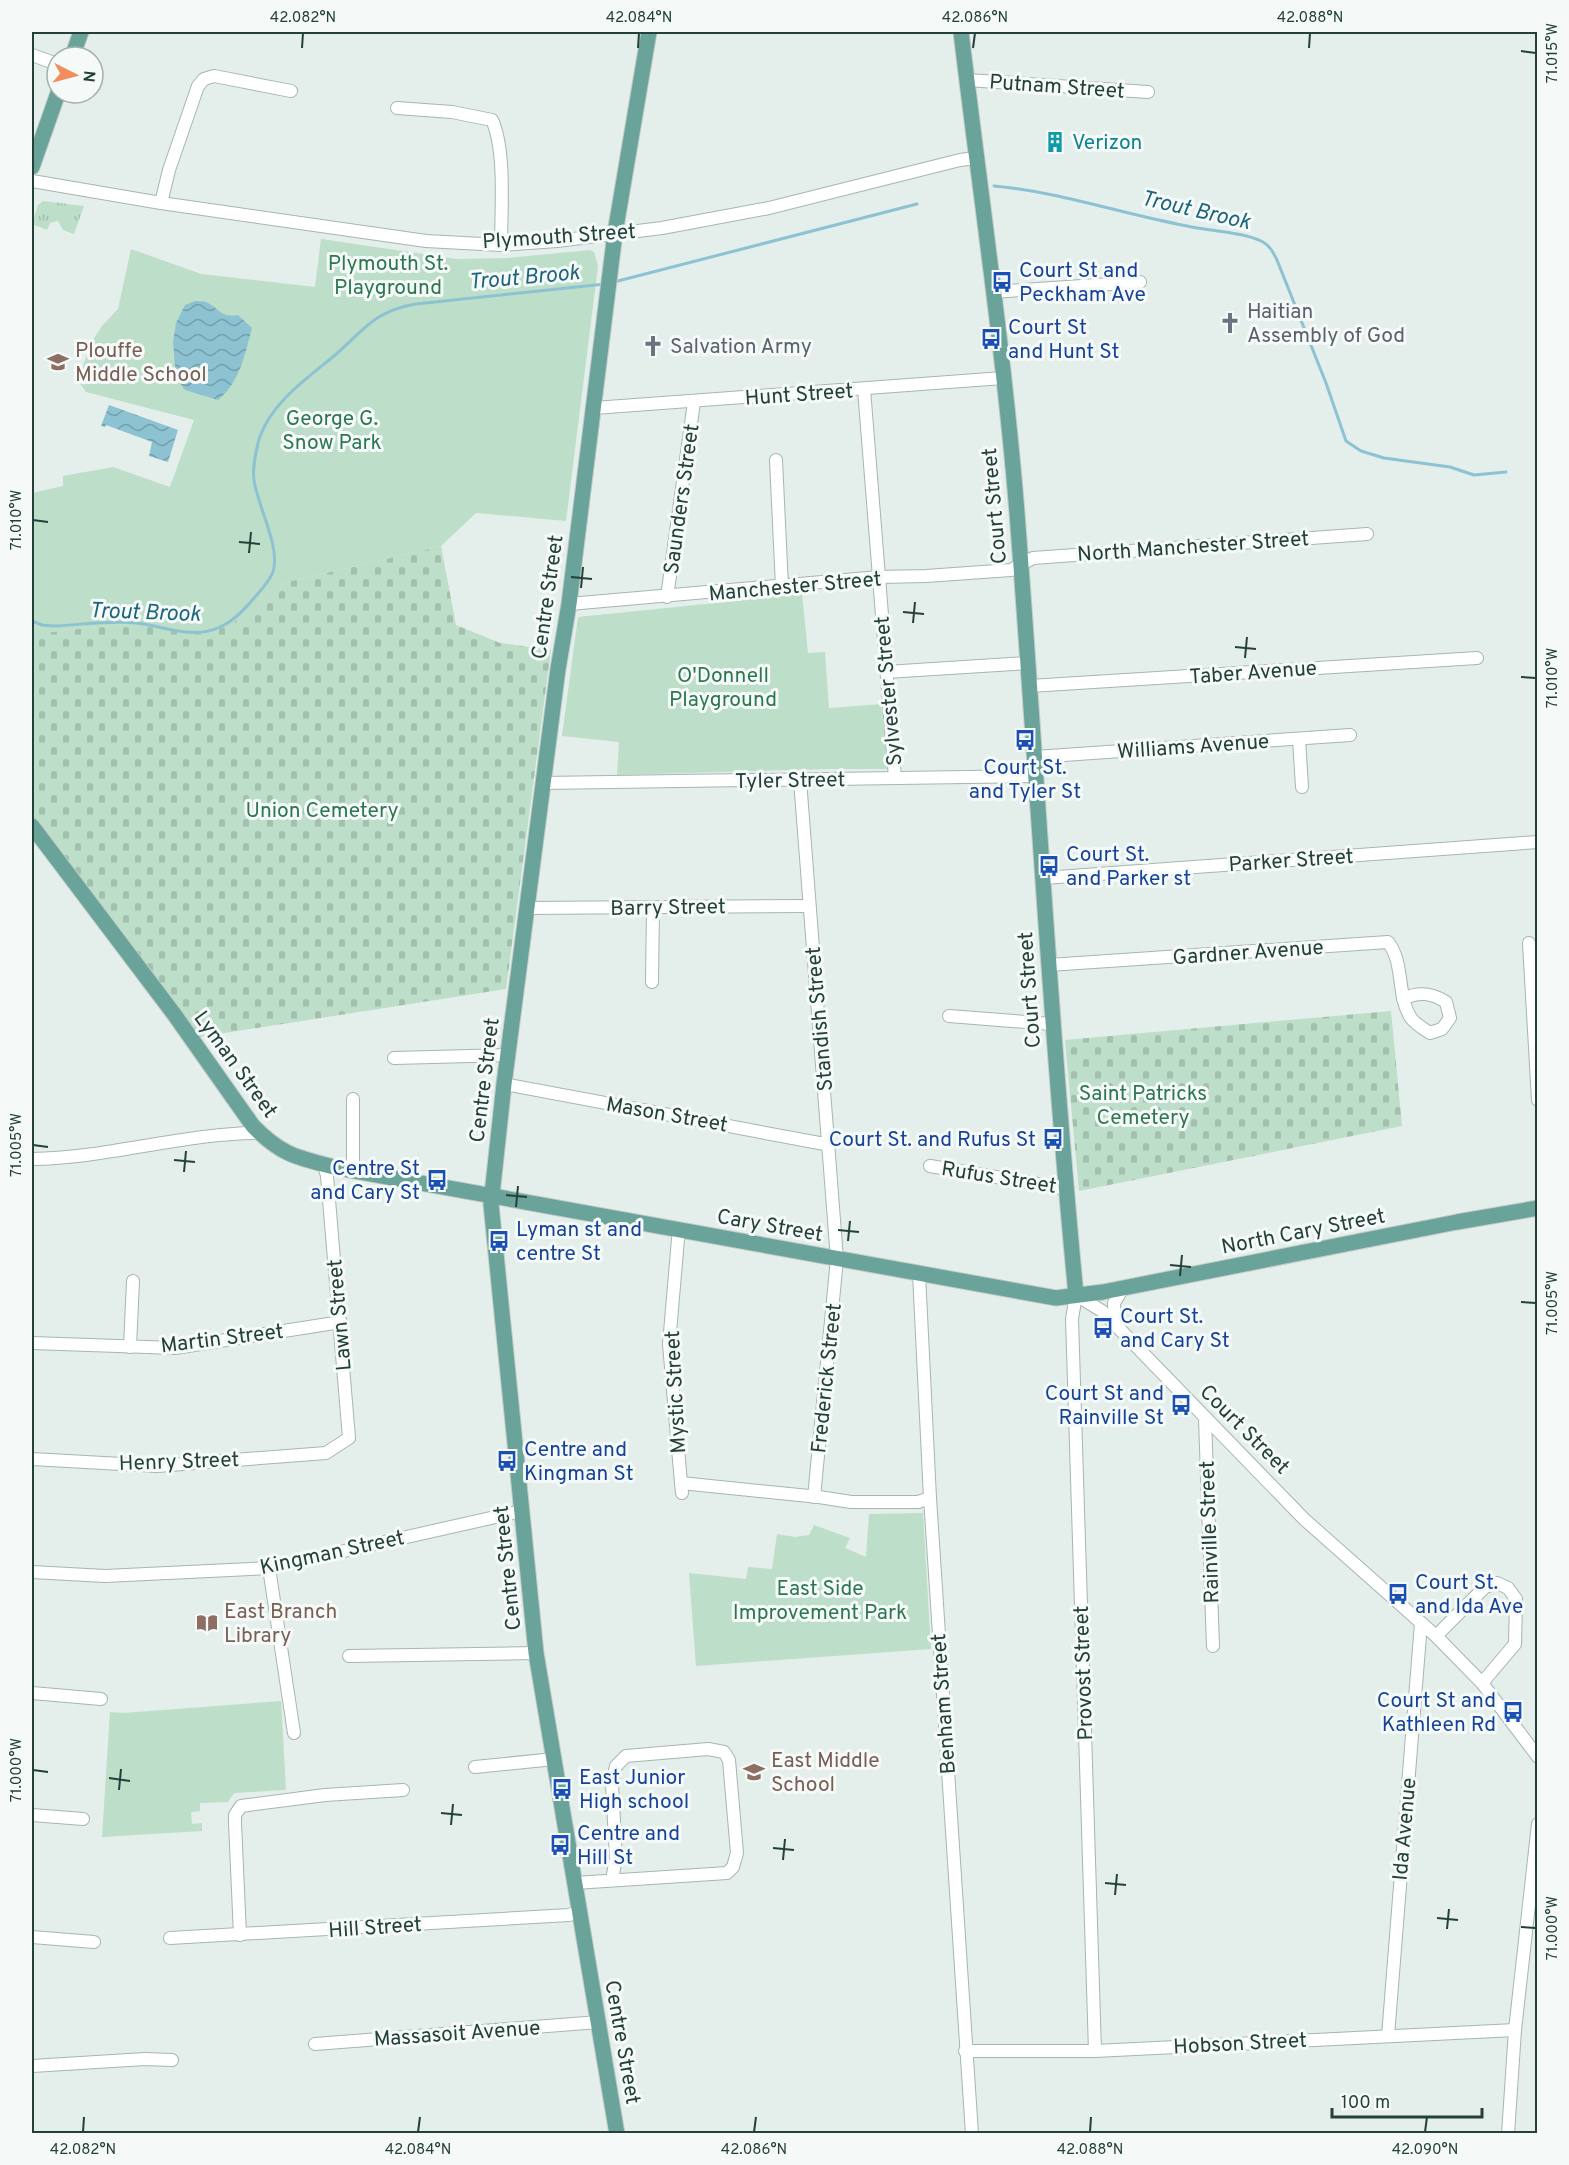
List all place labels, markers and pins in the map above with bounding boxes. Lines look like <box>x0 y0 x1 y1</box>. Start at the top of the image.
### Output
building icon: Verizon <box>1043 130 1067 154</box>
place label: Verizon <box>1072 130 1142 157</box>
place label: Court St and Peckham Ave <box>1019 258 1146 309</box>
bus stop icon: Court St and Peckham Ave <box>990 270 1014 294</box>
place label: Haitian Assembly of God <box>1247 299 1405 350</box>
church icon: Haitian Assembly of God <box>1218 311 1242 335</box>
place label: Court St and Hunt St <box>1008 315 1120 366</box>
bus stop icon: Court St and Hunt St <box>979 327 1003 351</box>
church icon: Salvation Army <box>641 334 665 358</box>
place label: Salvation Army <box>670 334 812 361</box>
place label: Plouffe Middle School <box>75 338 207 389</box>
school or university icon: Plouffe Middle School <box>46 350 70 374</box>
bus stop icon: Court St. and Tyler St <box>1013 728 1037 752</box>
place label: Court St. and Tyler St <box>969 755 1081 806</box>
place label: Court St. and Parker st <box>1066 842 1191 893</box>
bus stop icon: Court St. and Parker st <box>1037 854 1061 878</box>
place label: Court St. and Rufus St <box>829 1127 1036 1154</box>
bus stop icon: Court St. and Rufus St <box>1041 1127 1065 1151</box>
place label: Centre St and Cary St <box>310 1156 420 1207</box>
bus stop icon: Centre St and Cary St <box>425 1168 449 1192</box>
place label: Lyman st and centre St <box>516 1217 642 1268</box>
bus stop icon: Lyman st and centre St <box>487 1229 511 1253</box>
place label: Court St. and Cary St <box>1120 1304 1230 1355</box>
bus stop icon: Court St. and Cary St <box>1091 1316 1115 1340</box>
place label: Court St and Rainville St <box>1045 1381 1164 1432</box>
bus stop icon: Court St and Rainville St <box>1169 1393 1193 1417</box>
place label: Centre and Kingman St <box>524 1437 634 1488</box>
bus stop icon: Centre and Kingman St <box>495 1449 519 1473</box>
place label: Court St. and Ida Ave <box>1415 1570 1523 1621</box>
bus stop icon: Court St. and Ida Ave <box>1386 1582 1410 1606</box>
place label: East Branch Library <box>224 1599 337 1650</box>
library icon: East Branch Library <box>195 1611 219 1635</box>
place label: Court St and Kathleen Rd <box>1377 1688 1496 1739</box>
bus stop icon: Court St and Kathleen Rd <box>1501 1700 1525 1724</box>
place label: East Middle School <box>771 1748 880 1799</box>
school or university icon: East Middle School <box>742 1760 766 1784</box>
place label: East Junior High school <box>579 1765 689 1816</box>
bus stop icon: East Junior High school <box>550 1777 574 1801</box>
place label: Centre and Hill St <box>577 1821 680 1872</box>
bus stop icon: Centre and Hill St <box>548 1833 572 1857</box>

